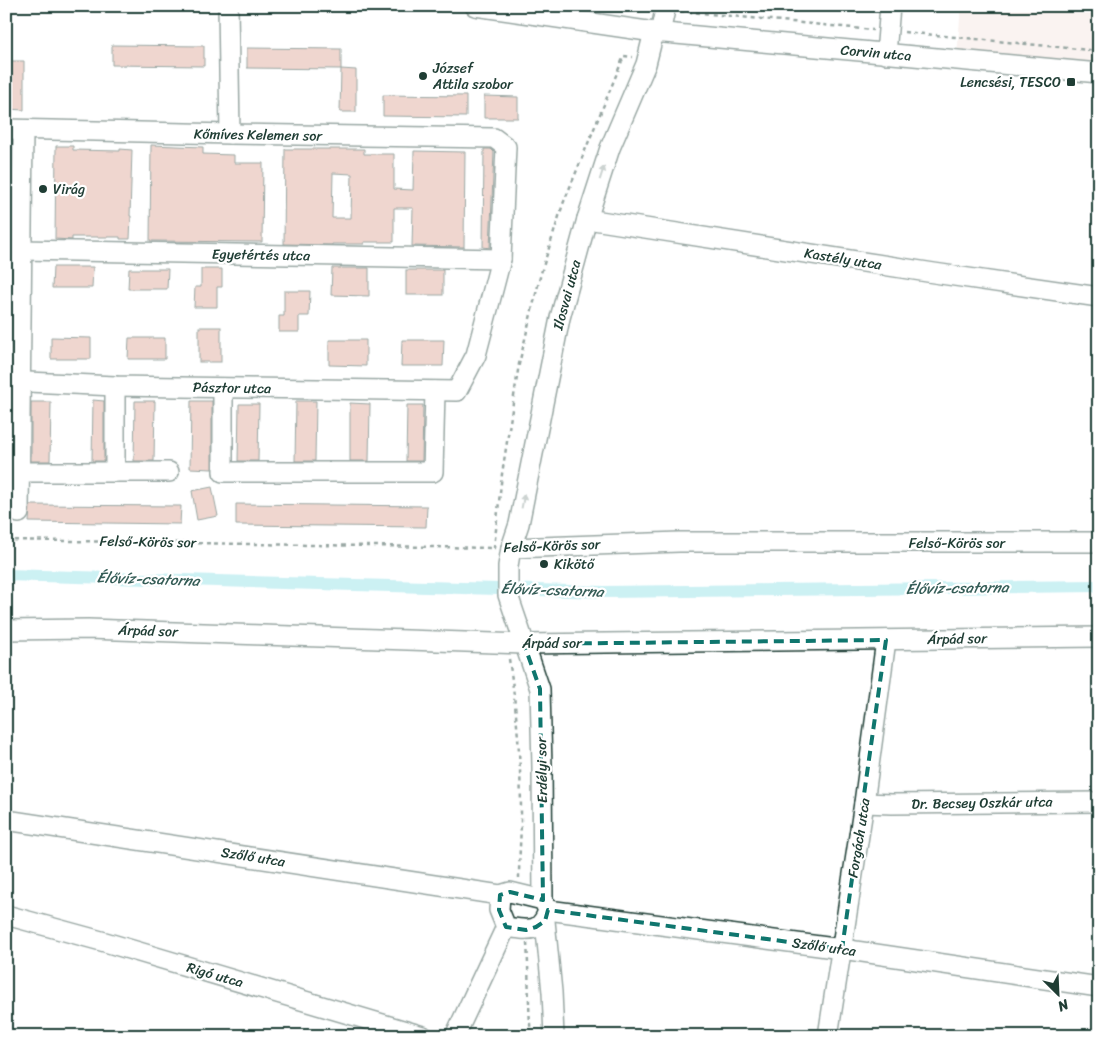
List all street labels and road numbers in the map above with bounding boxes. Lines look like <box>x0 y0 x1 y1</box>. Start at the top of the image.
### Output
street label: Corvin utca <box>840 37 912 69</box>
street label: Kőmíves Kelemen sor <box>194 121 324 149</box>
street label: Kastély utca <box>803 241 884 278</box>
street label: Egyetértés utca <box>212 242 311 268</box>
street label: Ilosvai utca <box>545 256 589 334</box>
street label: Pásztor utca <box>193 375 271 401</box>
street label: Felső-Körös sor <box>99 529 198 555</box>
street label: Felső-Körös sor <box>909 531 1007 556</box>
street label: Felső-Körös sor <box>503 532 602 560</box>
street label: Árpád sor <box>117 617 180 645</box>
street label: Árpád sor <box>926 626 988 652</box>
street label: Árpád sor <box>521 631 583 656</box>
street label: Erdélyi sor <box>529 735 555 803</box>
street label: Dr. Becsey Oszkár utca <box>911 789 1054 817</box>
street label: Forgách utca <box>840 795 878 880</box>
street label: Szőlő utca <box>219 840 288 875</box>
street label: Szőlő utca <box>790 930 859 964</box>
street label: Rigó utca <box>184 955 246 995</box>

